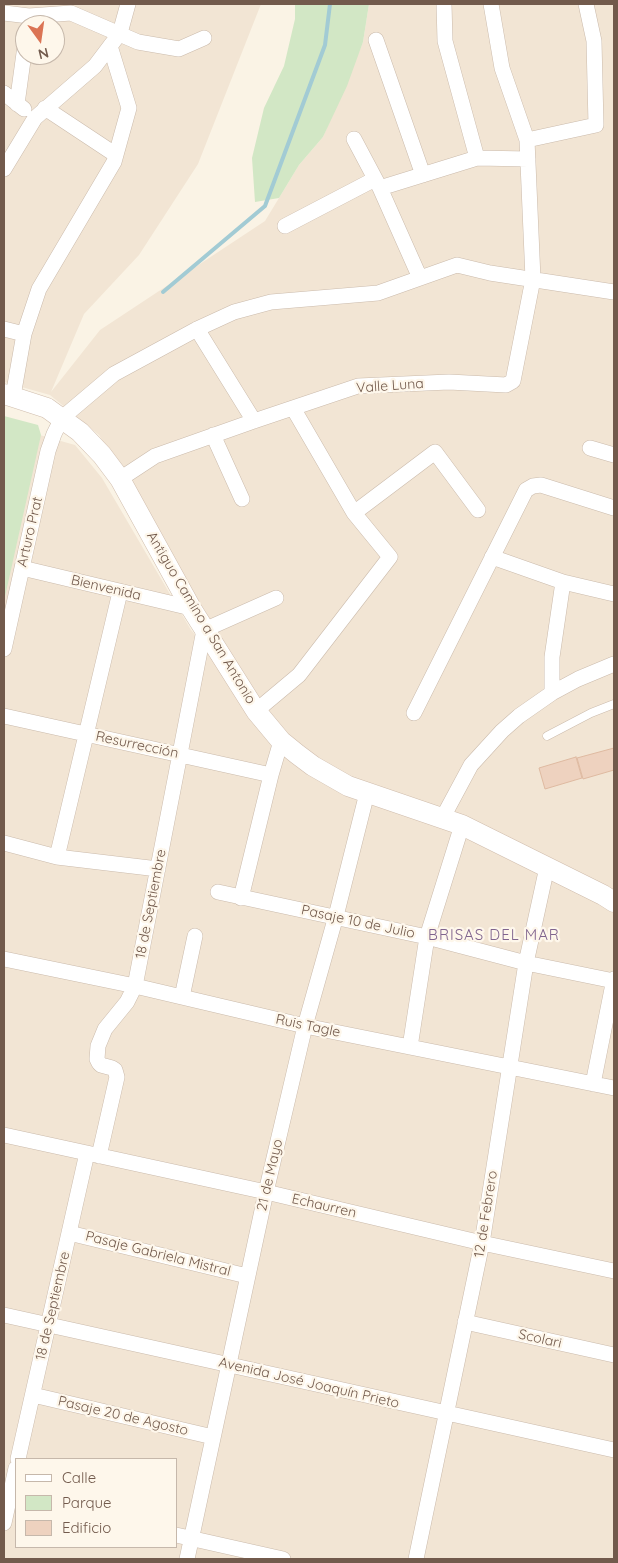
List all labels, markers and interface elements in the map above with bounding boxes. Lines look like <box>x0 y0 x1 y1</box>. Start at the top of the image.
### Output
north arrow <box>15 15 65 65</box>
text: N <box>36 44 51 64</box>
street label: Valle Luna <box>356 375 424 397</box>
street label: Arturo Prat <box>14 495 46 569</box>
street label: Antiguo Camino a San Antonio <box>143 529 259 707</box>
street label: Bienvenida <box>69 572 143 604</box>
street label: Resurrección <box>94 728 180 762</box>
street label: 18 de Septiembre <box>132 848 170 960</box>
street label: Pasaje 10 de Julio <box>300 902 416 942</box>
district label: BRISAS DEL MAR <box>426 926 562 944</box>
street label: Ruis Tagle <box>274 1011 342 1041</box>
street label: 21 de Mayo <box>254 1137 286 1213</box>
street label: 12 de Febrero <box>471 1169 501 1259</box>
street label: Echaurren <box>290 1190 358 1222</box>
street label: Pasaje Gabriela Mistral <box>84 1228 232 1280</box>
street label: 18 de Septiembre <box>32 1250 74 1362</box>
street label: Scolari <box>517 1326 563 1352</box>
street label: Avenida José Joaquín Prieto <box>217 1354 401 1412</box>
street label: Pasaje 20 de Agosto <box>56 1393 190 1439</box>
legend <box>15 1458 178 1548</box>
text: Calle <box>62 1468 96 1487</box>
text: Parque <box>62 1493 112 1512</box>
text: Edificio <box>62 1518 111 1537</box>

